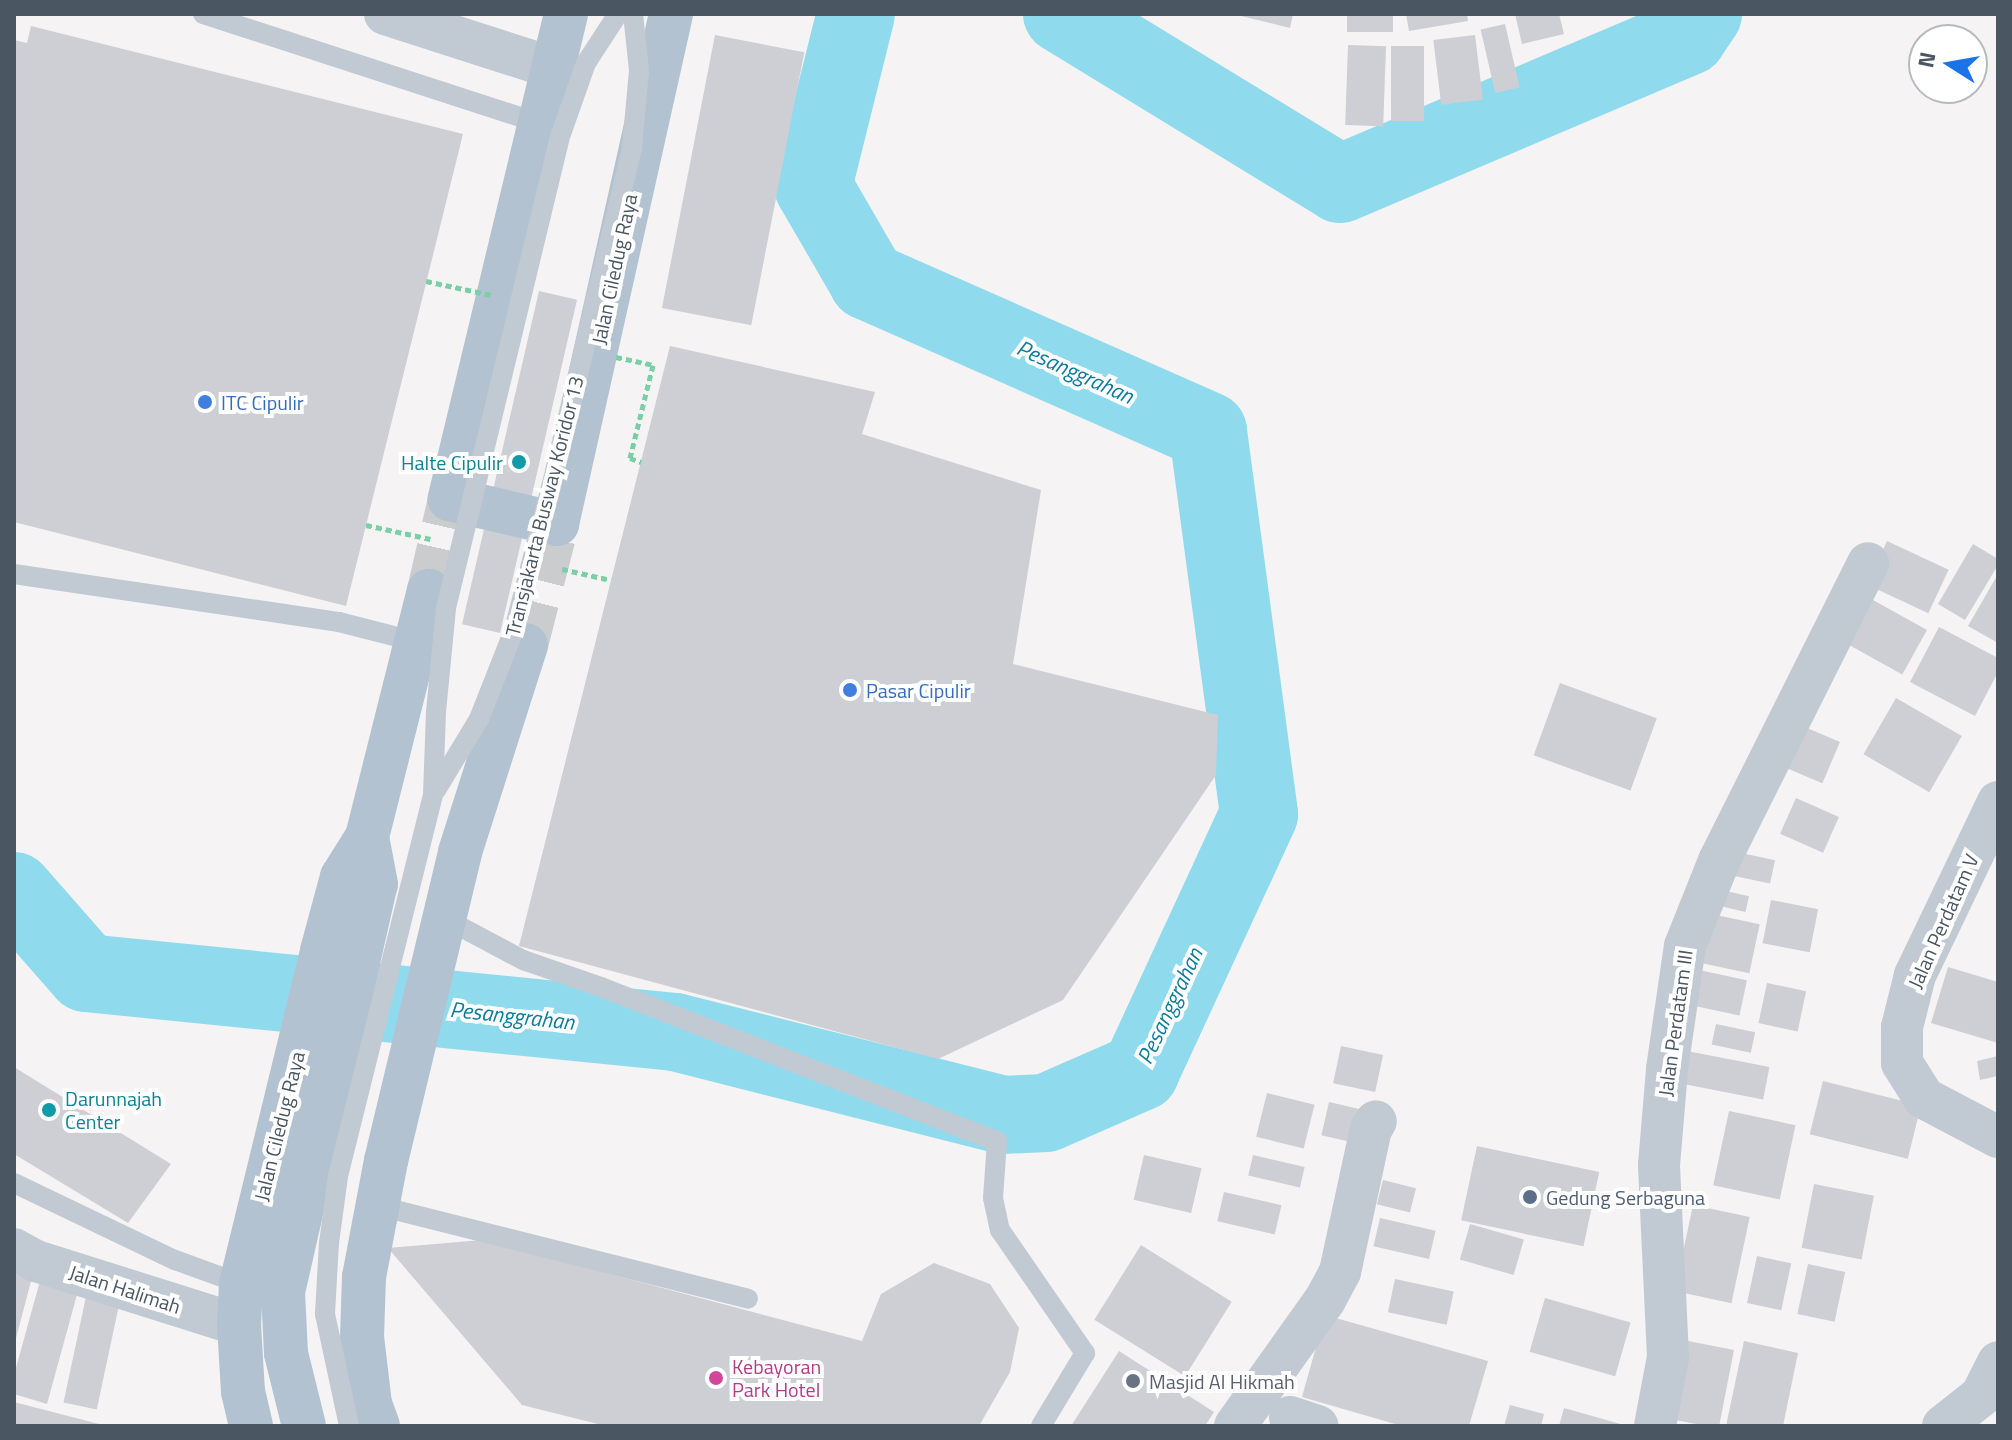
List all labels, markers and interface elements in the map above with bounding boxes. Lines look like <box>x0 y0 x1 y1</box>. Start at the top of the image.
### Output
north arrow <box>1908 24 1988 104</box>
text: N <box>1908 49 1945 71</box>
street label: Jalan Ciledug Raya <box>586 192 642 346</box>
water label: Pesanggrahan <box>1013 335 1137 409</box>
street label: Transjakarta Busway Koridor 13 <box>500 373 588 639</box>
place label: ITC Cipulir <box>221 390 304 414</box>
marker: ITC Cipulir <box>196 393 214 411</box>
place label: Halte Cipulir <box>401 450 503 474</box>
marker: Halte Cipulir <box>510 453 528 471</box>
place label: Pasar Cipulir <box>866 678 971 702</box>
marker: Pasar Cipulir <box>841 681 859 699</box>
street label: Jalan Perdatam V <box>1903 850 1983 992</box>
water label: Pesanggrahan <box>1132 944 1208 1068</box>
street label: Jalan Perdatam III <box>1653 948 1697 1098</box>
water label: Pesanggrahan <box>449 996 575 1036</box>
street label: Jalan Ciledug Raya <box>249 1049 309 1203</box>
place label: Darunnajah Center <box>65 1086 162 1133</box>
marker: Darunnajah Center <box>40 1101 58 1119</box>
place label: Gedung Serbaguna <box>1546 1185 1705 1209</box>
marker: Gedung Serbaguna <box>1521 1188 1539 1206</box>
street label: Jalan Halimah <box>66 1260 184 1318</box>
place label: Kebayoran Park Hotel <box>732 1354 821 1401</box>
marker: Kebayoran Park Hotel <box>707 1369 725 1387</box>
place label: Masjid Al Hikmah <box>1149 1369 1295 1393</box>
marker: Masjid Al Hikmah <box>1124 1372 1142 1390</box>

